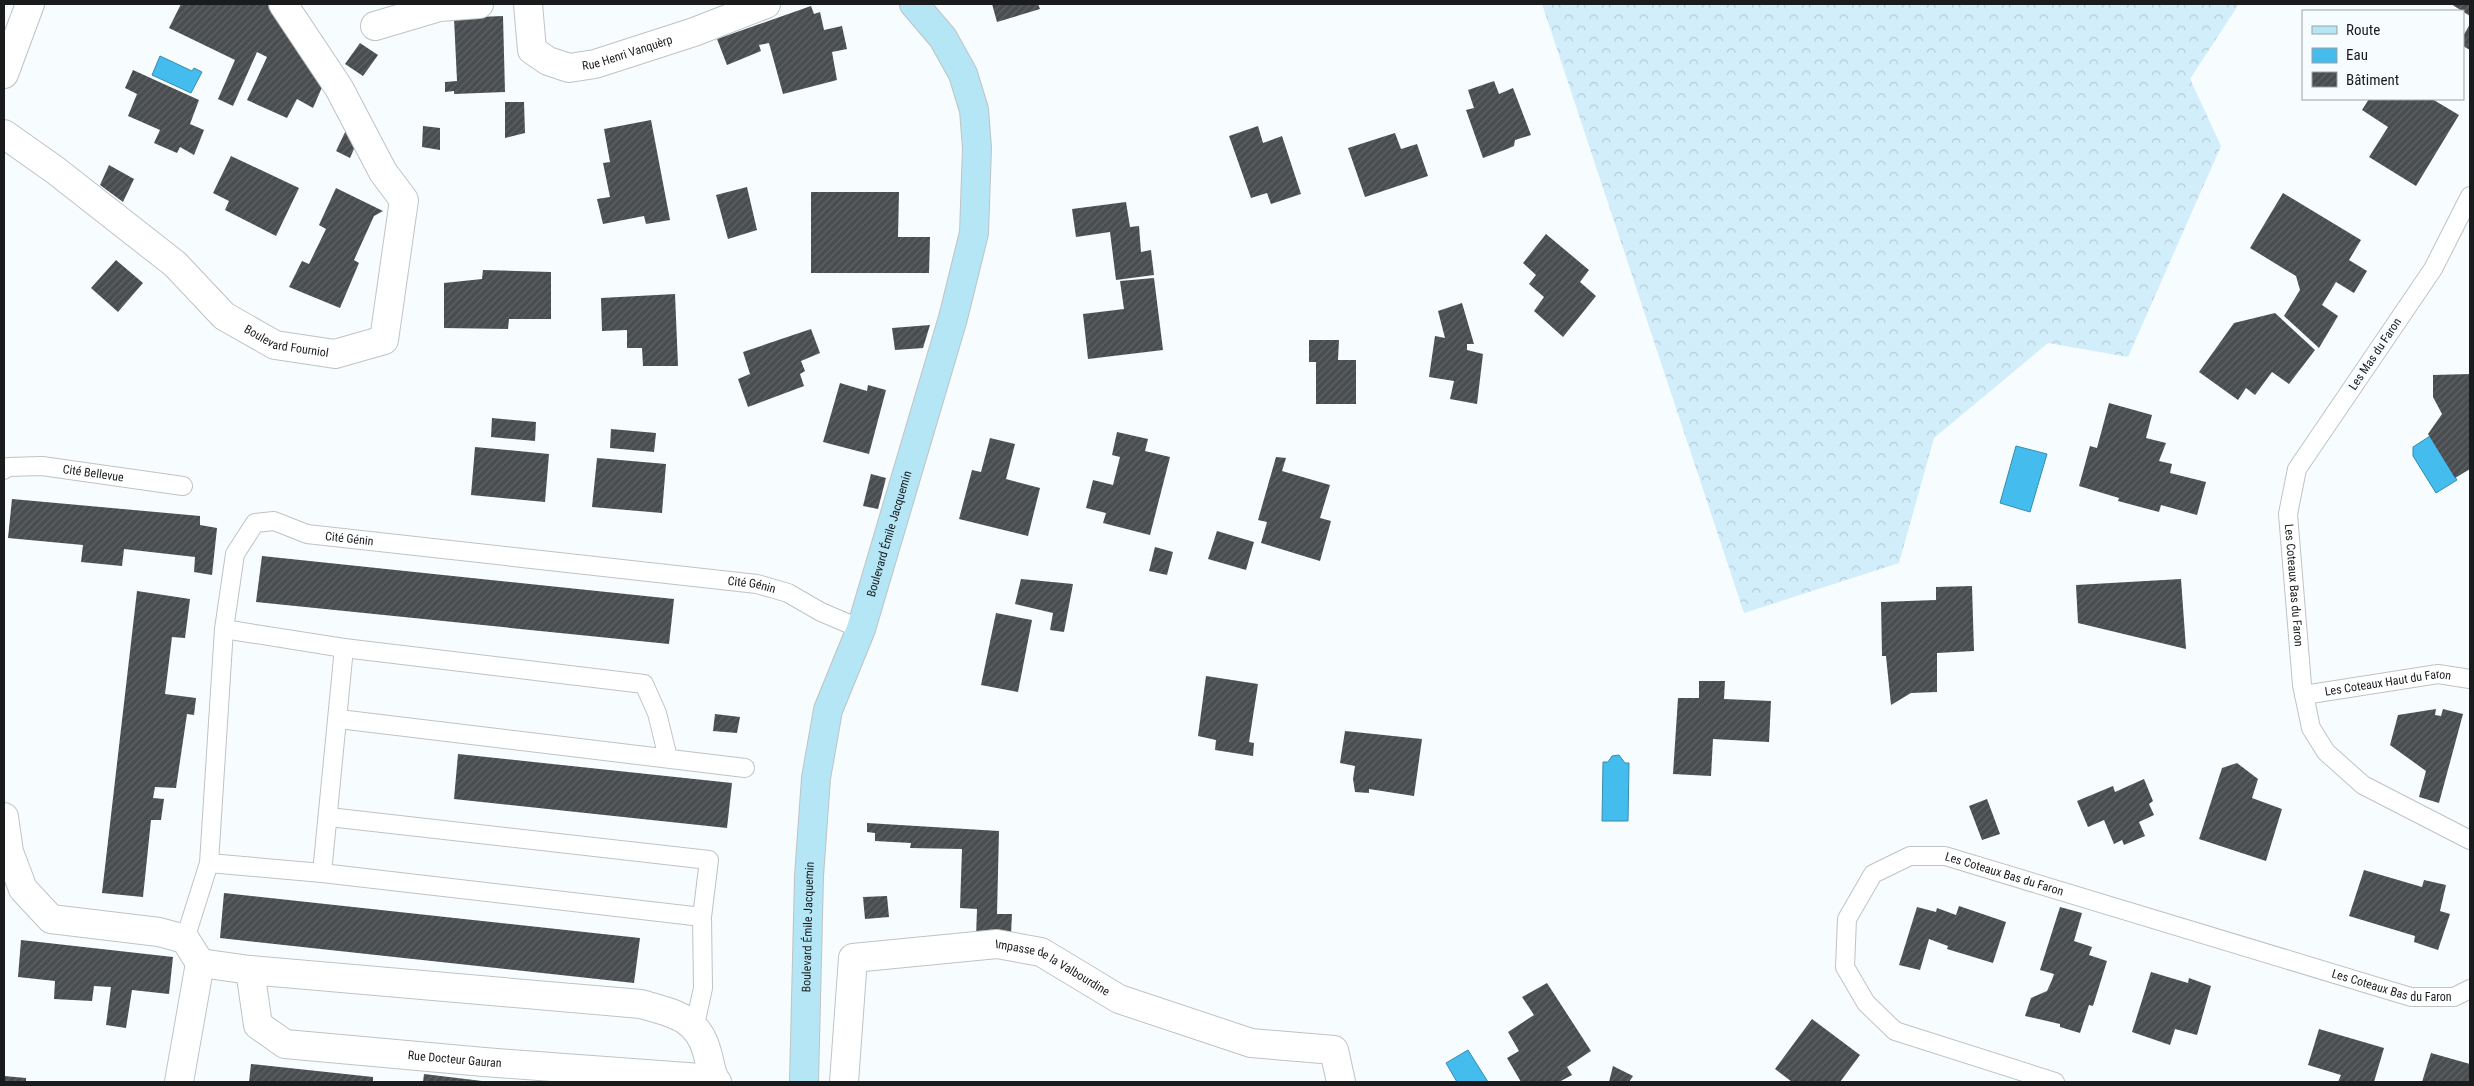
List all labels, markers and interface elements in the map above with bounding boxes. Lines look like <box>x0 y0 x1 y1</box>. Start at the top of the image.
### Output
legend <box>2302 10 2464 100</box>
text: Route <box>2346 21 2380 39</box>
street label: Rue Henri Vanquèrp <box>581 32 674 73</box>
text: Eau <box>2346 46 2368 64</box>
text: Bâtiment <box>2346 71 2399 89</box>
street label: Les Mas du Faron <box>2346 315 2404 393</box>
street label: Boulevard Fourniol <box>242 322 330 360</box>
street label: Cité Bellevue <box>62 462 125 485</box>
street label: Boulevard Émile Jacquemin <box>864 469 914 599</box>
street label: Les Coteaux Bas du Faron <box>2282 523 2306 647</box>
street label: Cité Génin <box>324 529 374 548</box>
street label: Cité Génin <box>727 574 777 596</box>
street label: Les Coteaux Haut du Faron <box>2324 667 2452 699</box>
street label: Les Coteaux Bas du Faron <box>1943 849 2065 899</box>
street label: Boulevard Émile Jacquemin <box>799 861 817 993</box>
street label: Impasse de la Valbourdine <box>995 937 1112 999</box>
street label: Les Coteaux Bas du Faron <box>2330 966 2452 1004</box>
street label: Rue Docteur Gauran <box>407 1048 502 1070</box>

